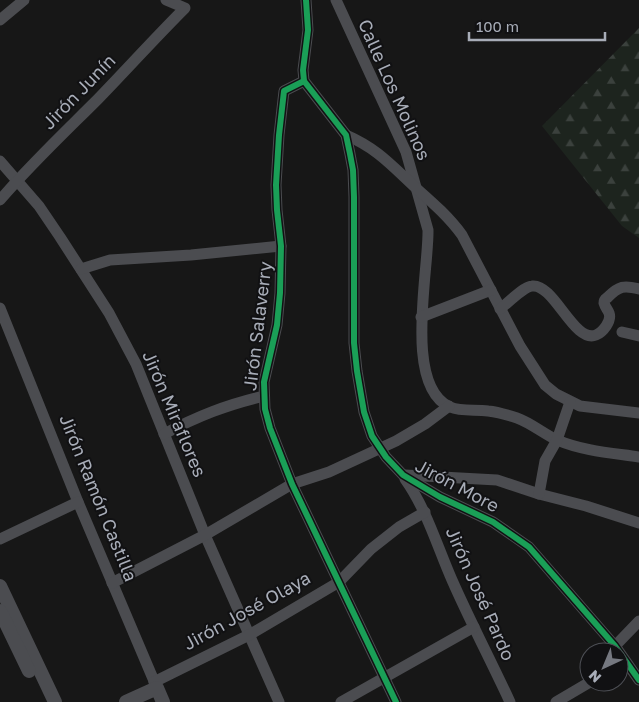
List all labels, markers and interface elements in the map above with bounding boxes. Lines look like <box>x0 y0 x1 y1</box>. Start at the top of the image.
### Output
scale bar <box>469 10 605 42</box>
street label: Calle Los Molinos <box>354 16 436 163</box>
text: 100 m <box>476 17 519 35</box>
street label: Jirón Junín <box>37 49 119 133</box>
street label: Jirón Salaverry <box>238 260 276 392</box>
street label: Jirón Miraflores <box>138 347 211 480</box>
street label: Jirón Ramón Castilla <box>55 411 143 584</box>
street label: Jirón More <box>412 454 503 516</box>
street label: Jirón José Pardo <box>442 523 520 664</box>
street label: Jirón José Olaya <box>179 566 314 654</box>
north arrow <box>579 642 629 692</box>
text: N <box>585 667 604 687</box>

